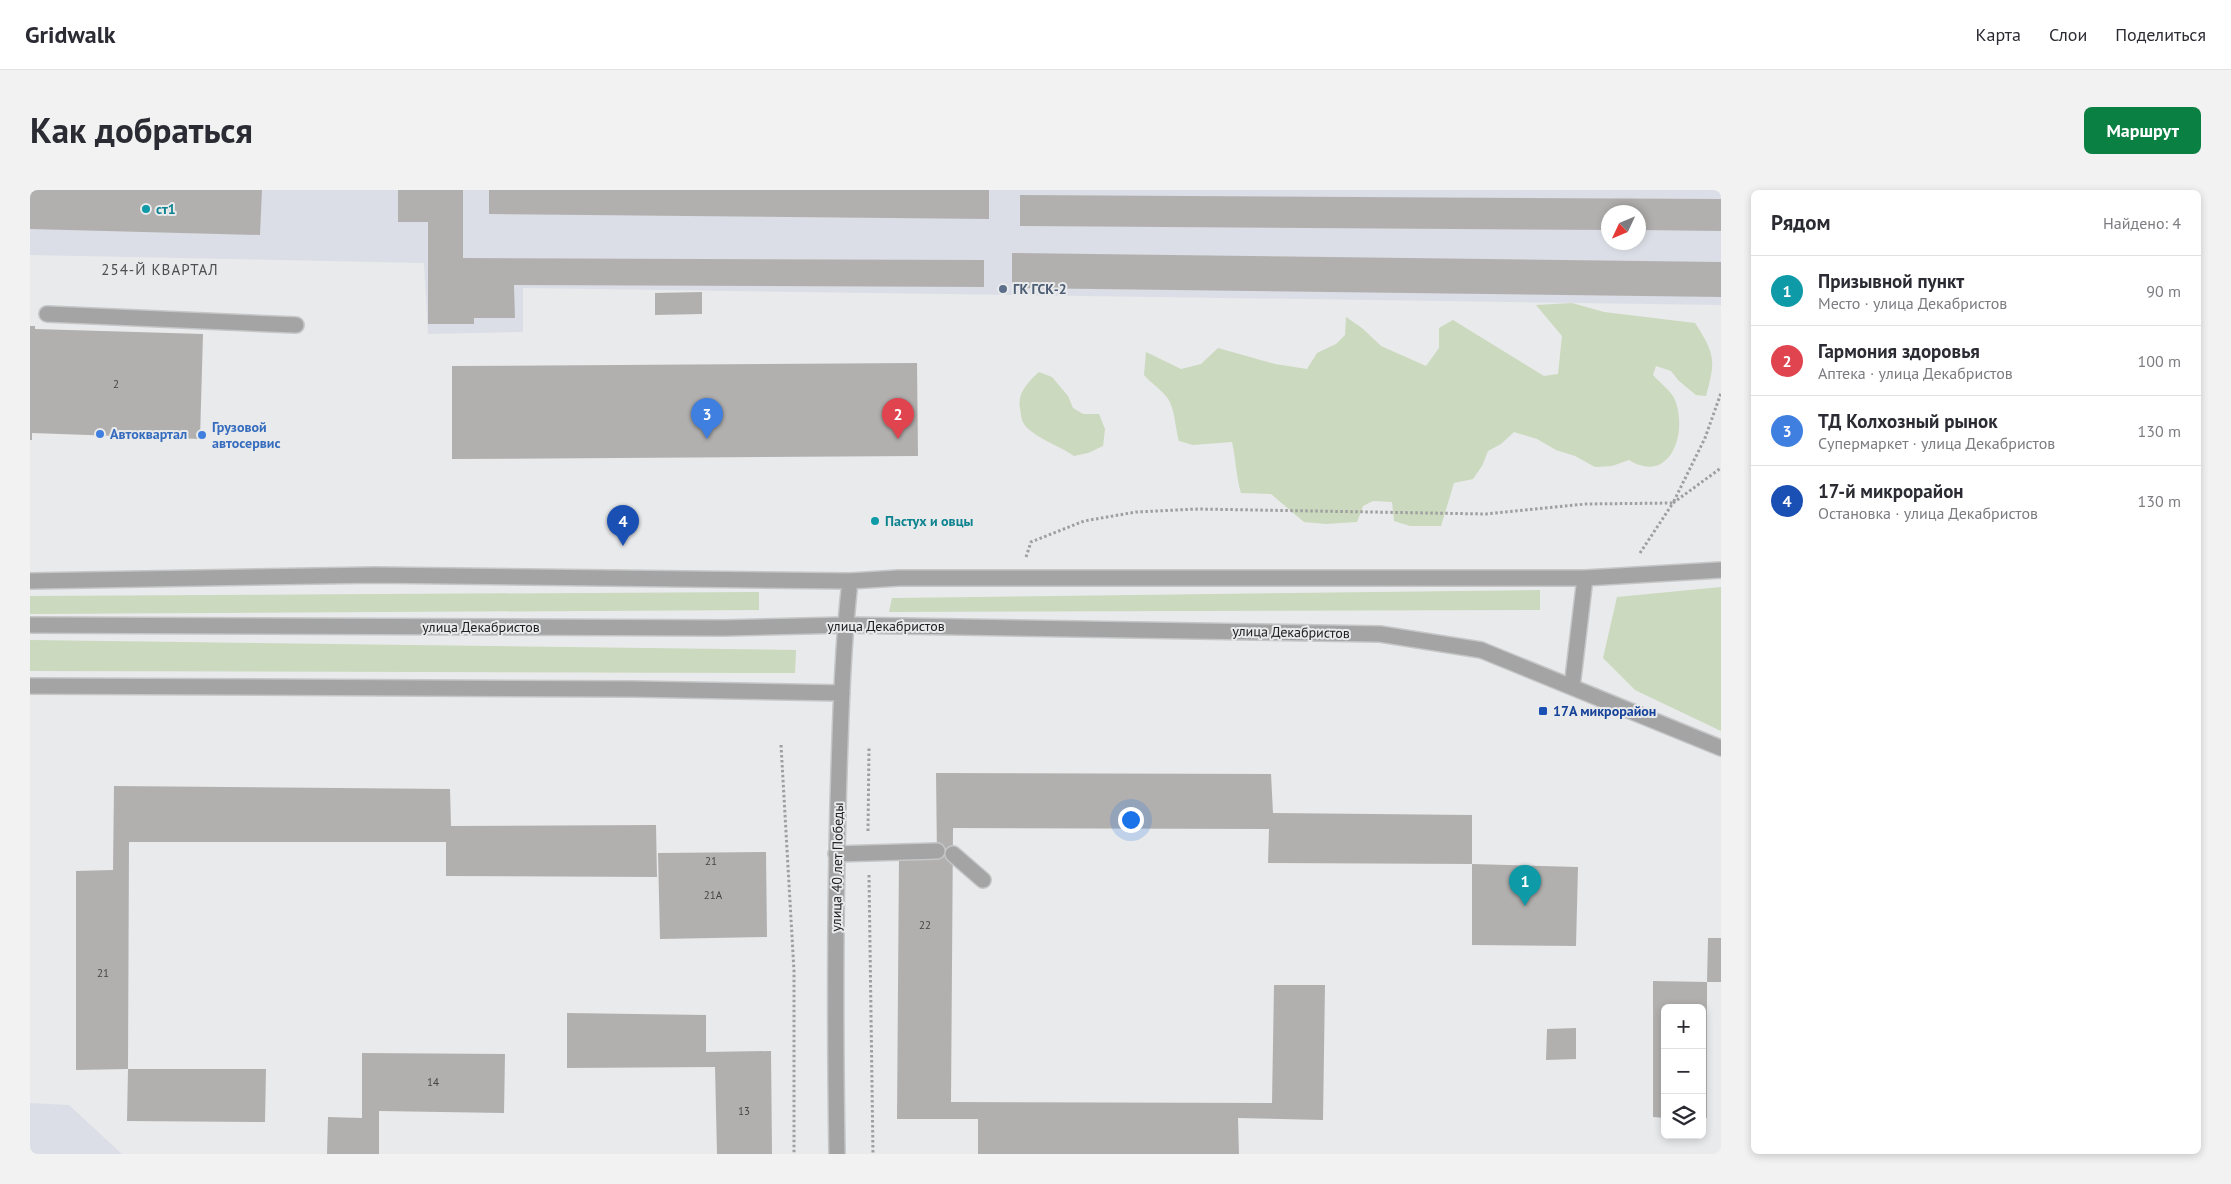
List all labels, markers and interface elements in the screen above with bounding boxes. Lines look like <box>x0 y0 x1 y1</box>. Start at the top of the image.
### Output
text: Gridwalk <box>25 19 115 50</box>
text: Карта <box>1976 23 2021 46</box>
text: Слои <box>2049 23 2087 46</box>
text: Поделиться <box>2115 23 2206 46</box>
text: Как добраться <box>30 107 253 153</box>
button: Маршрут <box>2084 107 2201 154</box>
place label: ст1 <box>156 200 176 218</box>
marker: ст1 <box>140 203 152 215</box>
north arrow <box>1601 205 1646 250</box>
text: Рядом <box>1771 209 1830 236</box>
text: Найдено: 4 <box>2103 213 2181 233</box>
district label: 254-Й КВАРТАЛ <box>101 260 219 279</box>
text: Призывной пункт <box>1818 269 1964 293</box>
place label: ГК ГСК-2 <box>1013 280 1067 298</box>
text: 1 <box>1782 281 1792 301</box>
text: 90 m <box>2146 281 2181 301</box>
marker: ГК ГСК-2 <box>997 283 1009 295</box>
text: Место · улица Декабристов <box>1818 293 2007 313</box>
text: Гармония здоровья <box>1818 339 1980 363</box>
text: 2 <box>1782 351 1792 371</box>
text: 100 m <box>2138 351 2181 371</box>
text: Аптека · улица Декабристов <box>1818 363 2013 383</box>
house number: 2 <box>113 377 119 391</box>
pin: 3 <box>691 398 723 439</box>
pin: 2 <box>882 398 914 439</box>
text: ТД Колхозный рынок <box>1818 409 1998 433</box>
place label: Грузовой автосервис <box>212 418 281 452</box>
text: 3 <box>1782 421 1792 441</box>
text: 130 m <box>2138 421 2181 441</box>
place label: Автоквартал <box>110 425 187 443</box>
marker: Автоквартал <box>94 428 106 440</box>
marker: Грузовой автосервис <box>196 429 208 441</box>
text: Супермаркет · улица Декабристов <box>1818 433 2055 453</box>
text: 17-й микрорайон <box>1818 479 1964 503</box>
text: 4 <box>1782 491 1792 511</box>
text: 130 m <box>2138 491 2181 511</box>
text: Остановка · улица Декабристов <box>1818 503 2038 523</box>
pin: 4 <box>607 505 639 546</box>
place label: Пастух и овцы <box>885 512 973 530</box>
marker: Пастух и овцы <box>869 515 881 527</box>
street label: улица Декабристов <box>827 617 945 635</box>
street label: улица Декабристов <box>422 618 540 636</box>
street label: улица Декабристов <box>1232 622 1350 642</box>
place label: 17А микрорайон <box>1553 702 1656 720</box>
marker: 17А микрорайон <box>1537 705 1549 717</box>
street label: улица 40 лет Победы <box>827 802 847 932</box>
your location <box>1118 807 1144 833</box>
house number: 21 <box>705 854 717 868</box>
pin: 1 <box>1509 865 1541 906</box>
house number: 21А <box>704 888 723 902</box>
house number: 22 <box>919 918 931 932</box>
house number: 21 <box>97 966 109 980</box>
map controls <box>1661 1004 1706 1139</box>
button: + <box>1661 1004 1706 1049</box>
button: − <box>1661 1049 1706 1094</box>
house number: 14 <box>427 1075 439 1089</box>
button: layers <box>1661 1094 1706 1139</box>
house number: 13 <box>738 1104 750 1118</box>

